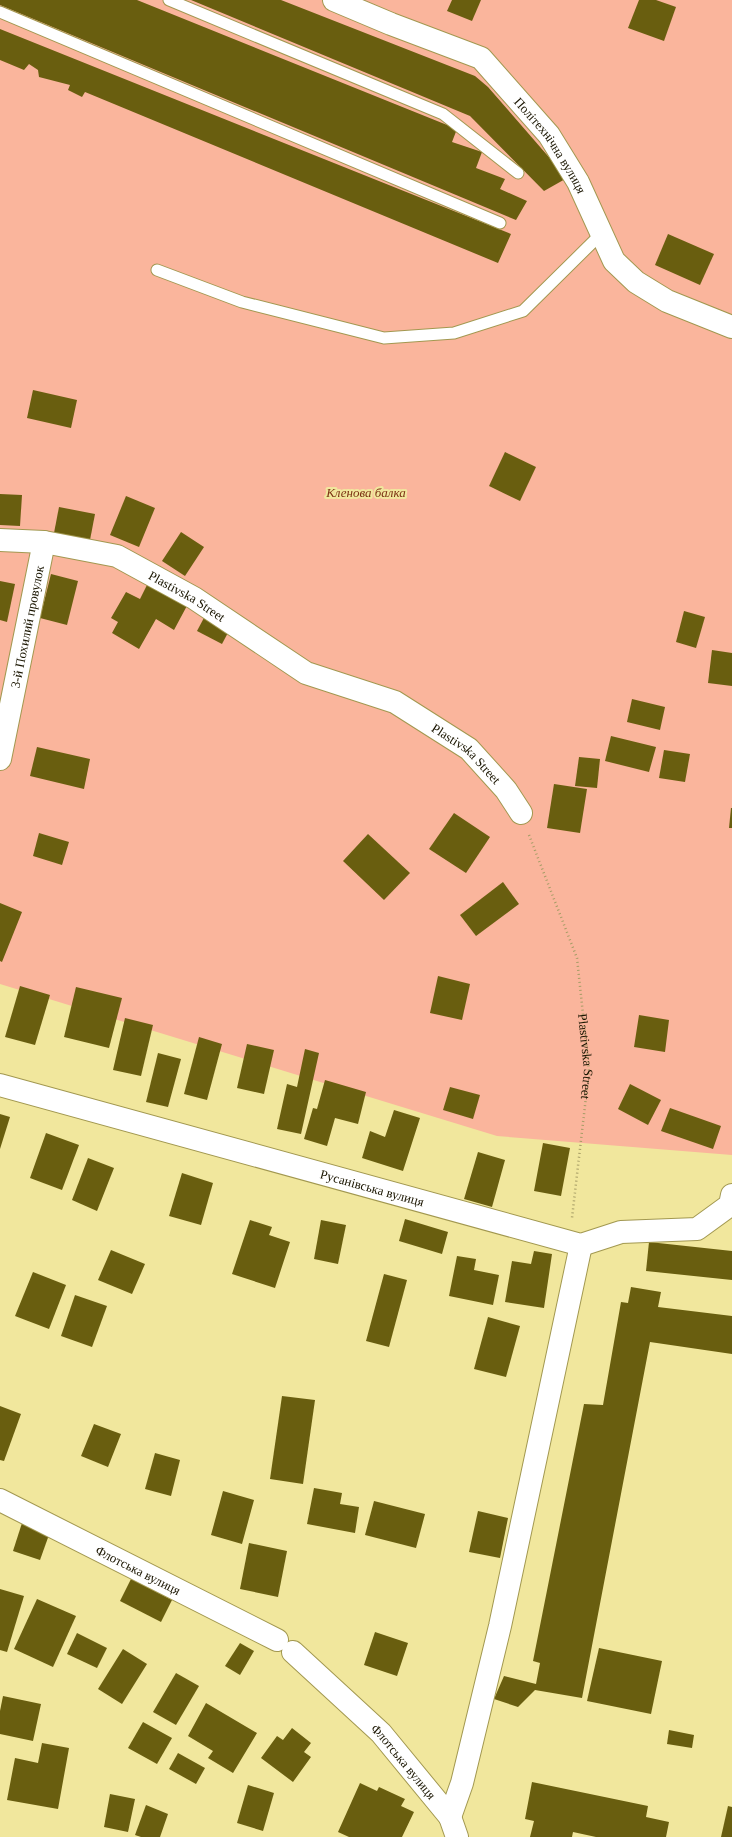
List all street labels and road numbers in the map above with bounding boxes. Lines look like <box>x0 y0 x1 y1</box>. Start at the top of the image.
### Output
street label: Політехнічна вулиця <box>511 94 590 196</box>
street label: 3-й Похилий провулок <box>7 563 47 689</box>
street label: Plastivska Street <box>146 567 229 625</box>
street label: Plastivska Street <box>429 720 504 787</box>
street label: Plastivska Street <box>575 1013 597 1101</box>
street label: Русанівська вулиця <box>319 1166 426 1209</box>
street label: Флотська вулиця <box>93 1542 183 1598</box>
street label: Флотська вулиця <box>368 1721 440 1802</box>

